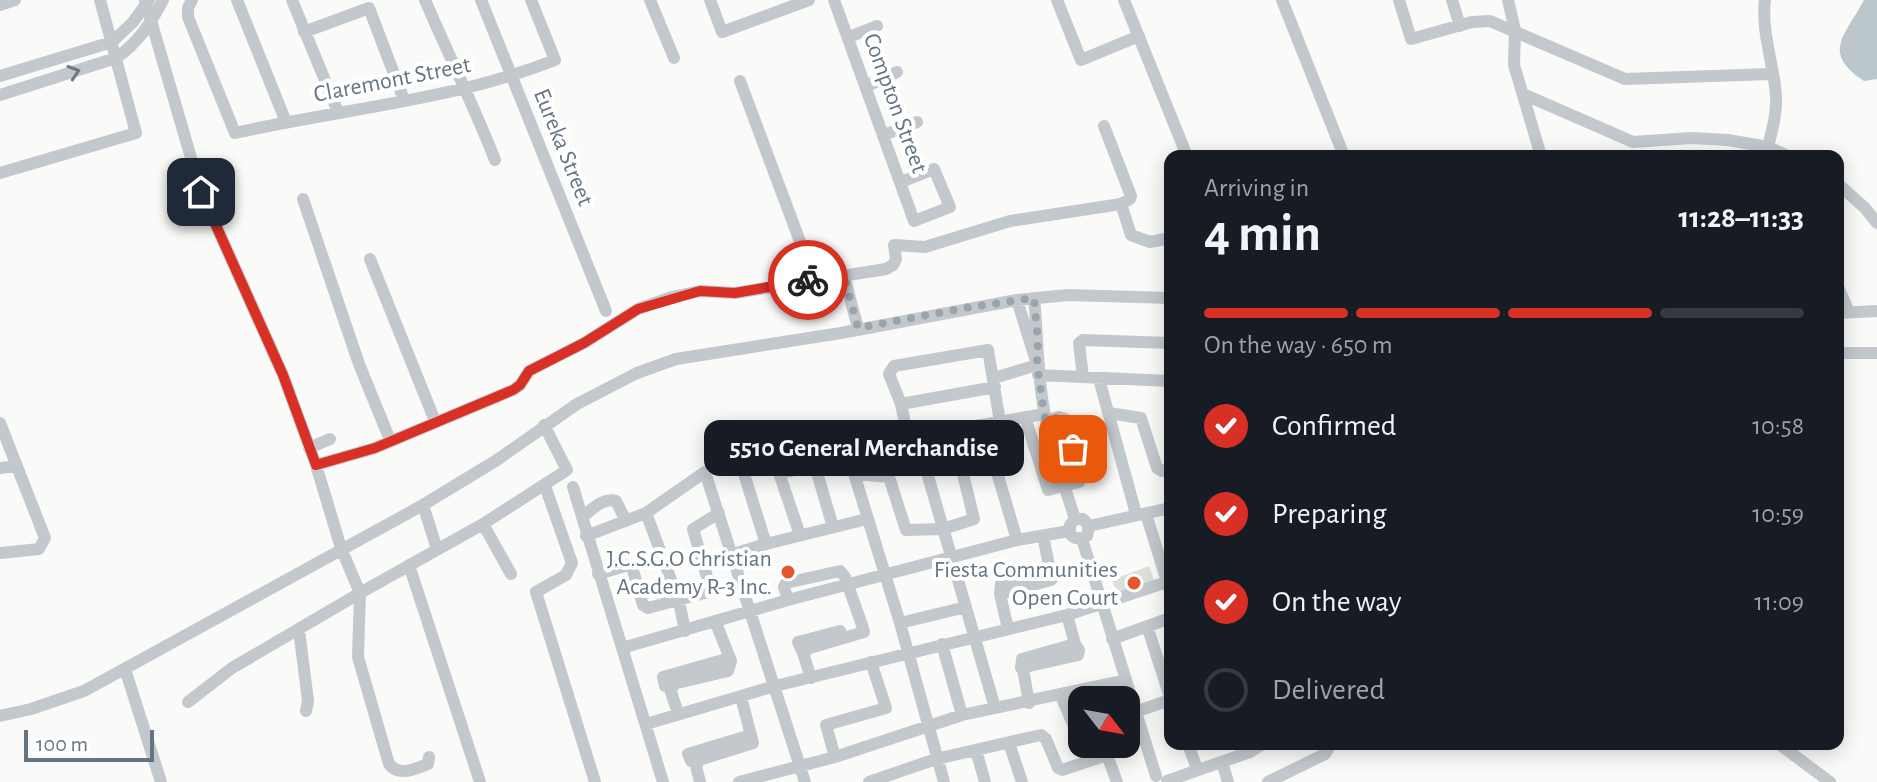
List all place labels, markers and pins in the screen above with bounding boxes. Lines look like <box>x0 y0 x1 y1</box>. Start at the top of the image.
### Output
pin <box>167 158 235 226</box>
pin <box>1039 415 1107 483</box>
callout: 5510 General Merchandise <box>705 421 1025 477</box>
place label: J.C.S.G.O Christian Academy R-3 Inc. <box>607 547 772 599</box>
place label: Fiesta Communities Open Court <box>934 558 1118 610</box>
marker: J.C.S.G.O Christian Academy R-3 Inc. <box>779 563 797 581</box>
marker: Fiesta Communities Open Court <box>1125 574 1143 592</box>

